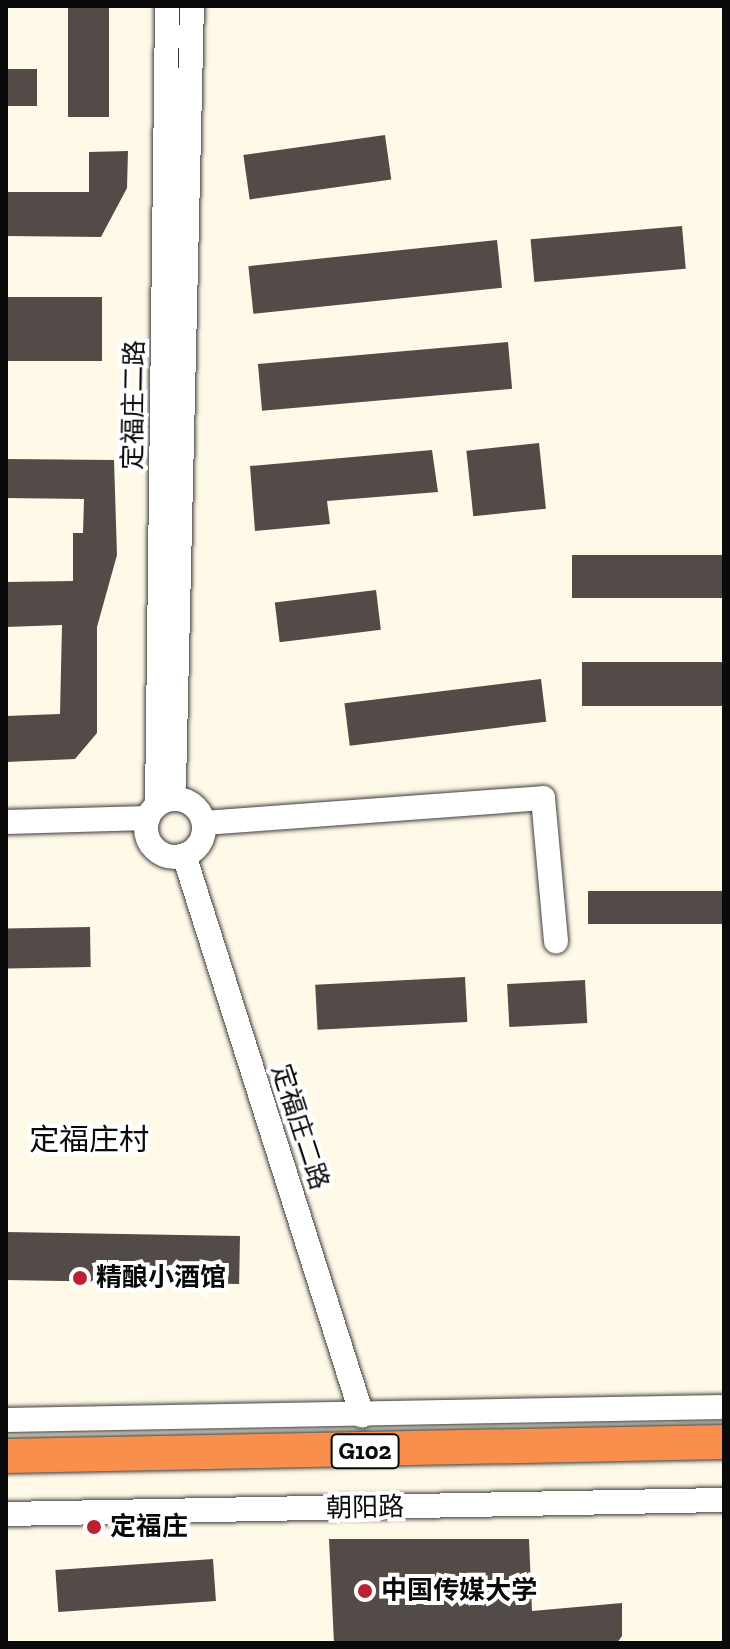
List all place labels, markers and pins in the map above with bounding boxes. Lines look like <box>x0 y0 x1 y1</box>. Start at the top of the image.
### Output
place label: 精酿小酒馆 <box>96 1262 226 1294</box>
marker: 精酿小酒馆 <box>71 1269 89 1287</box>
place label: 定福庄 <box>110 1511 188 1543</box>
marker: 定福庄 <box>85 1518 103 1536</box>
place label: 中国传媒大学 <box>381 1575 537 1607</box>
marker: 中国传媒大学 <box>356 1582 374 1600</box>

